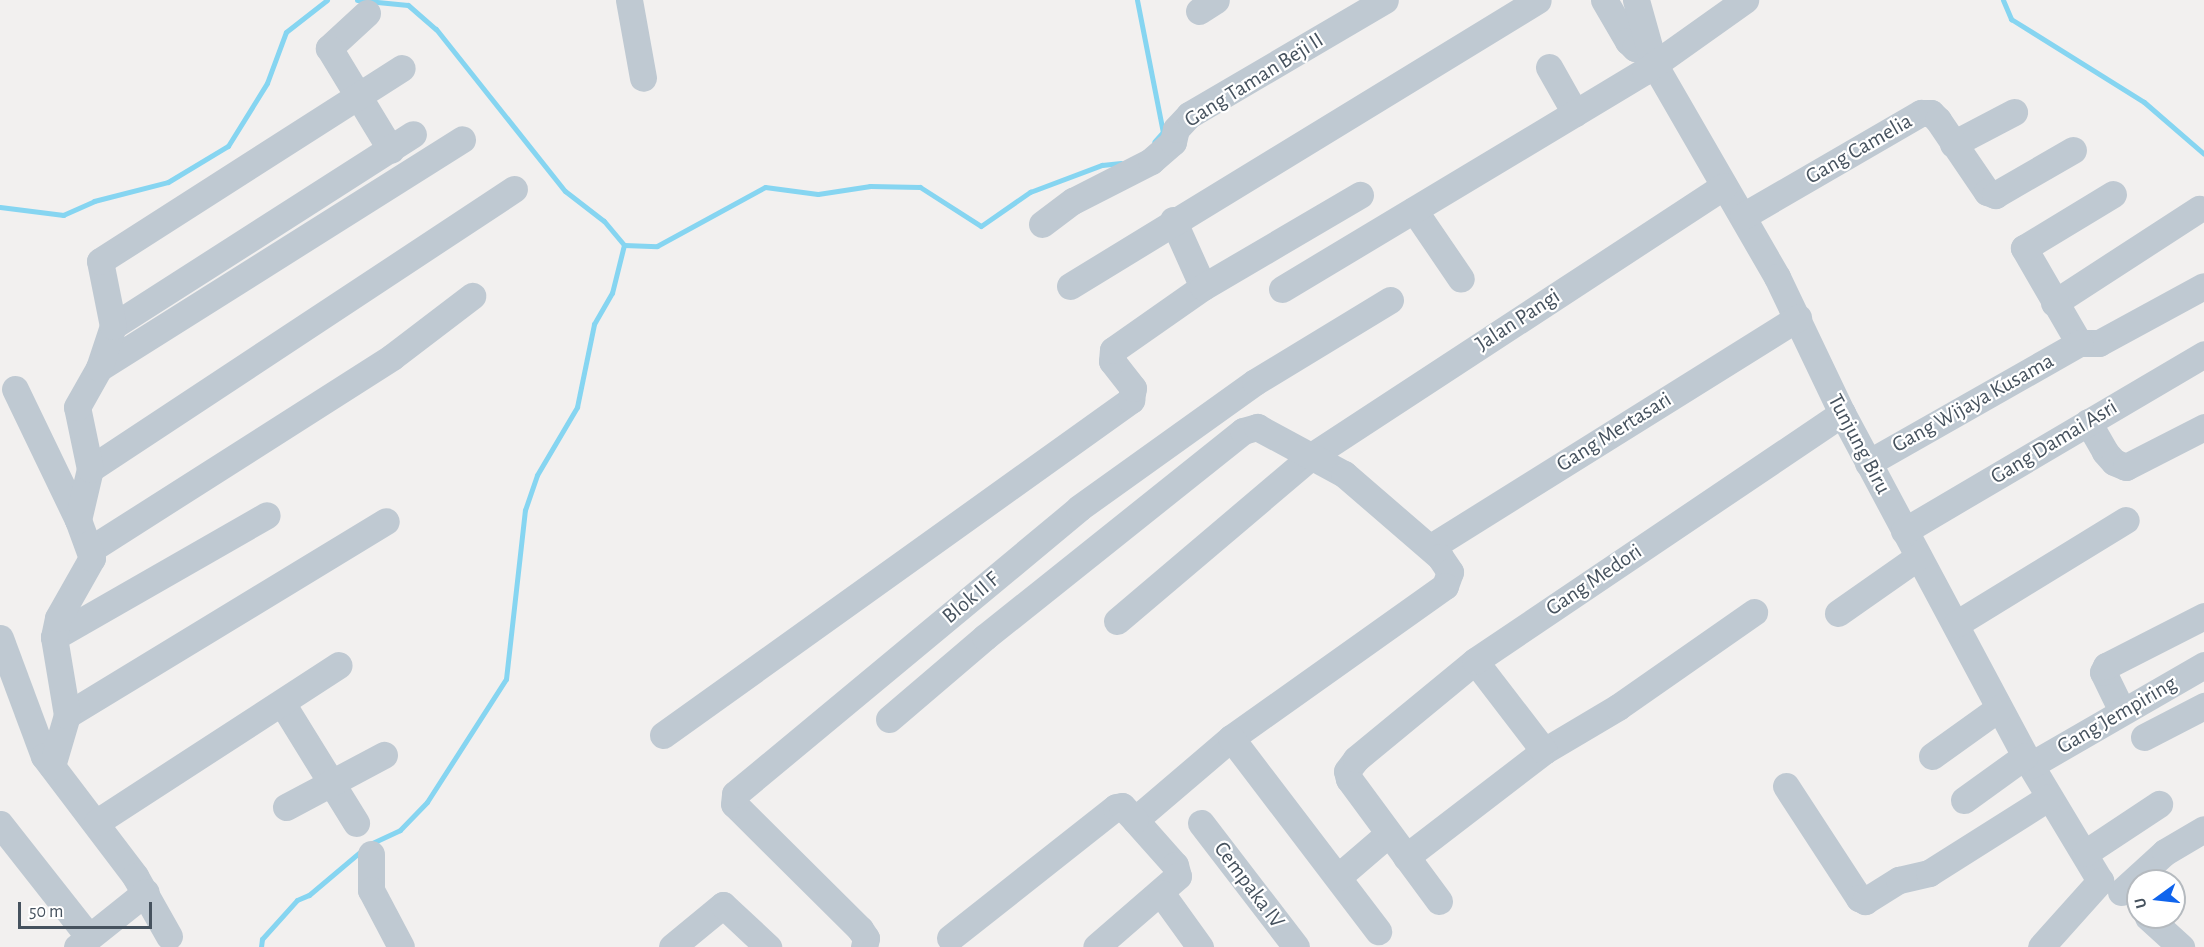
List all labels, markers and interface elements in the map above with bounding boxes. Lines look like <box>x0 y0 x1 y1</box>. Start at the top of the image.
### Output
street label: Gang Taman Beji II <box>1180 27 1328 133</box>
street label: Gang Camelia <box>1801 108 1917 190</box>
street label: Jalan Pangi <box>1471 283 1565 357</box>
street label: Gang Wijaya Kusama <box>1887 348 2059 458</box>
street label: Gang Mertasari <box>1552 386 1676 478</box>
street label: Tunjung Biru <box>1822 389 1896 499</box>
street label: Gang Damai Asri <box>1986 394 2122 490</box>
street label: Gang Medori <box>1541 538 1647 622</box>
street label: Blok II F <box>937 566 1005 630</box>
street label: Gang Jempiring <box>2052 670 2182 760</box>
street label: Cempaka IV <box>1208 837 1290 933</box>
north arrow <box>2126 869 2186 929</box>
scale bar <box>21 890 154 928</box>
text: U <box>2131 896 2150 910</box>
text: 50 m <box>29 903 63 921</box>

